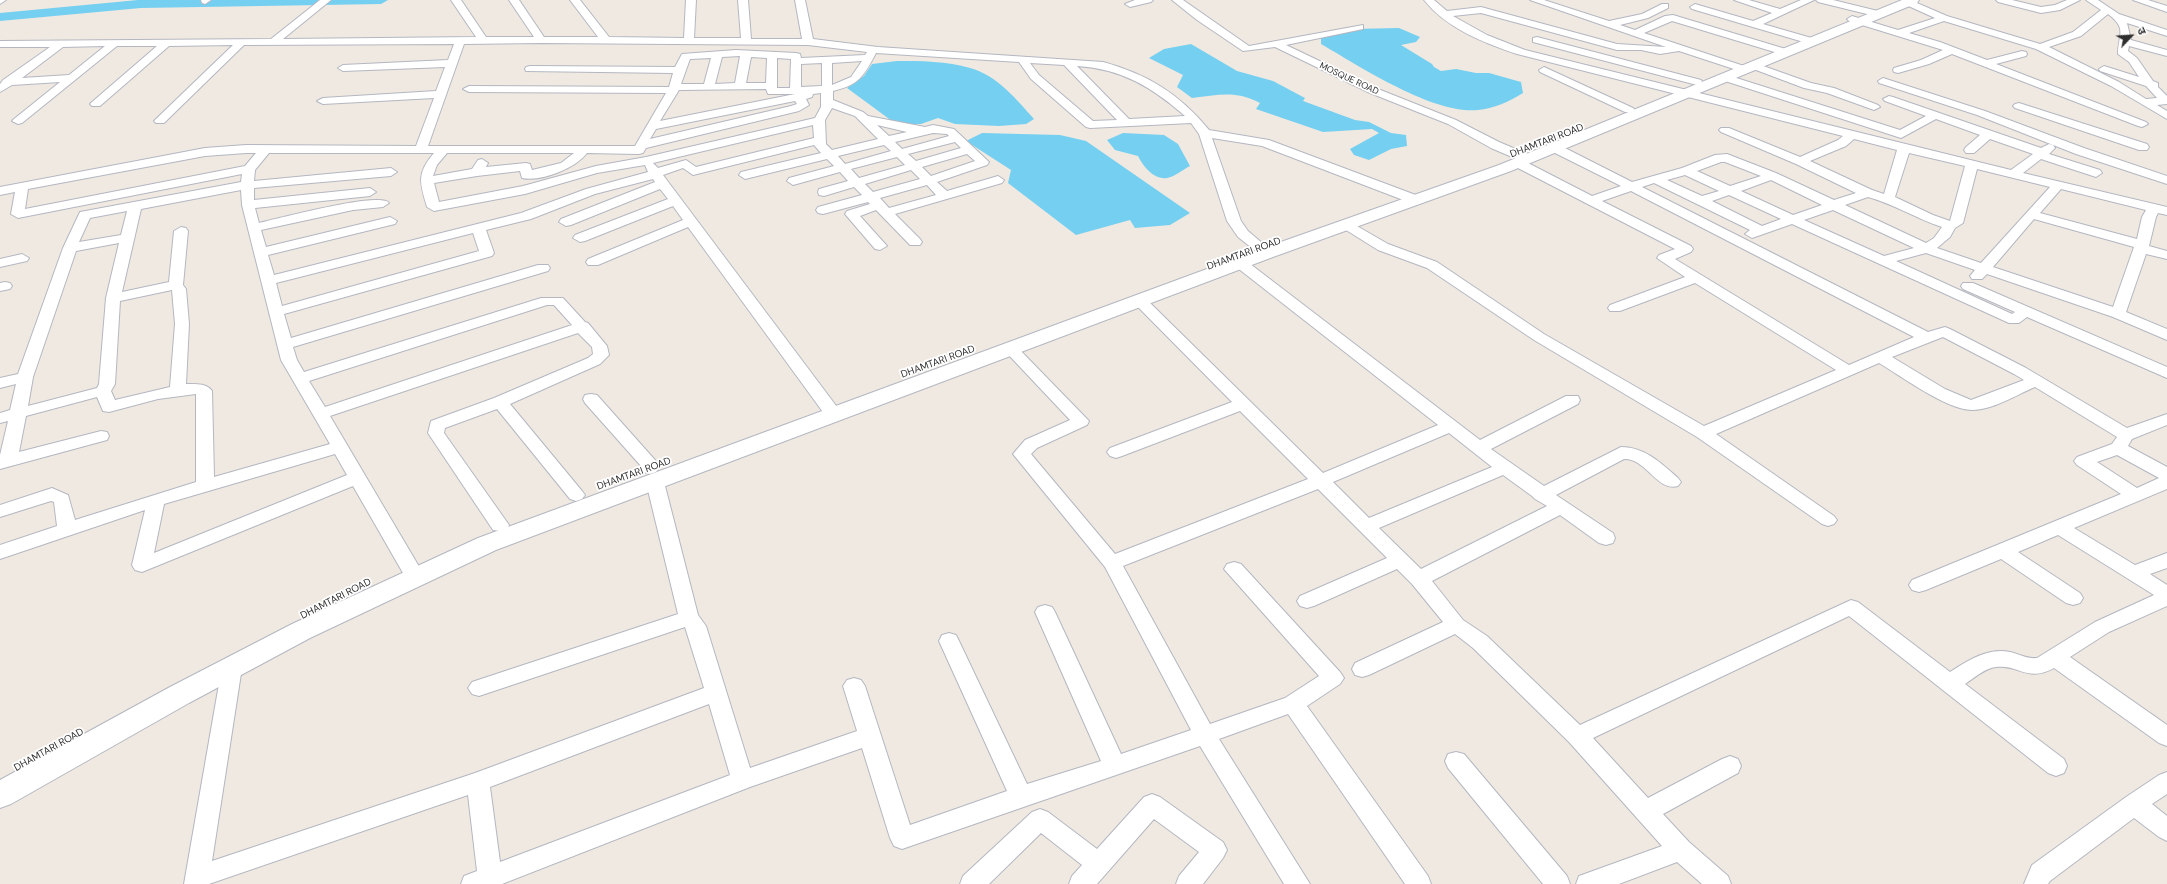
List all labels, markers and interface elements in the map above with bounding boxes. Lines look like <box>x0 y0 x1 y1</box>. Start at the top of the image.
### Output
north arrow <box>2111 16 2151 56</box>
text: उ <box>2134 25 2150 37</box>
street label: MOSQUE ROAD <box>1318 61 1380 97</box>
street label: DHAMTARI ROAD <box>1509 121 1585 161</box>
street label: DHAMTARI ROAD <box>1205 235 1283 273</box>
street label: DHAMTARI ROAD <box>899 343 977 381</box>
street label: DHAMTARI ROAD <box>595 455 673 493</box>
street label: DHAMTARI ROAD <box>299 576 373 622</box>
street label: DHAMTARI ROAD <box>12 726 86 774</box>

